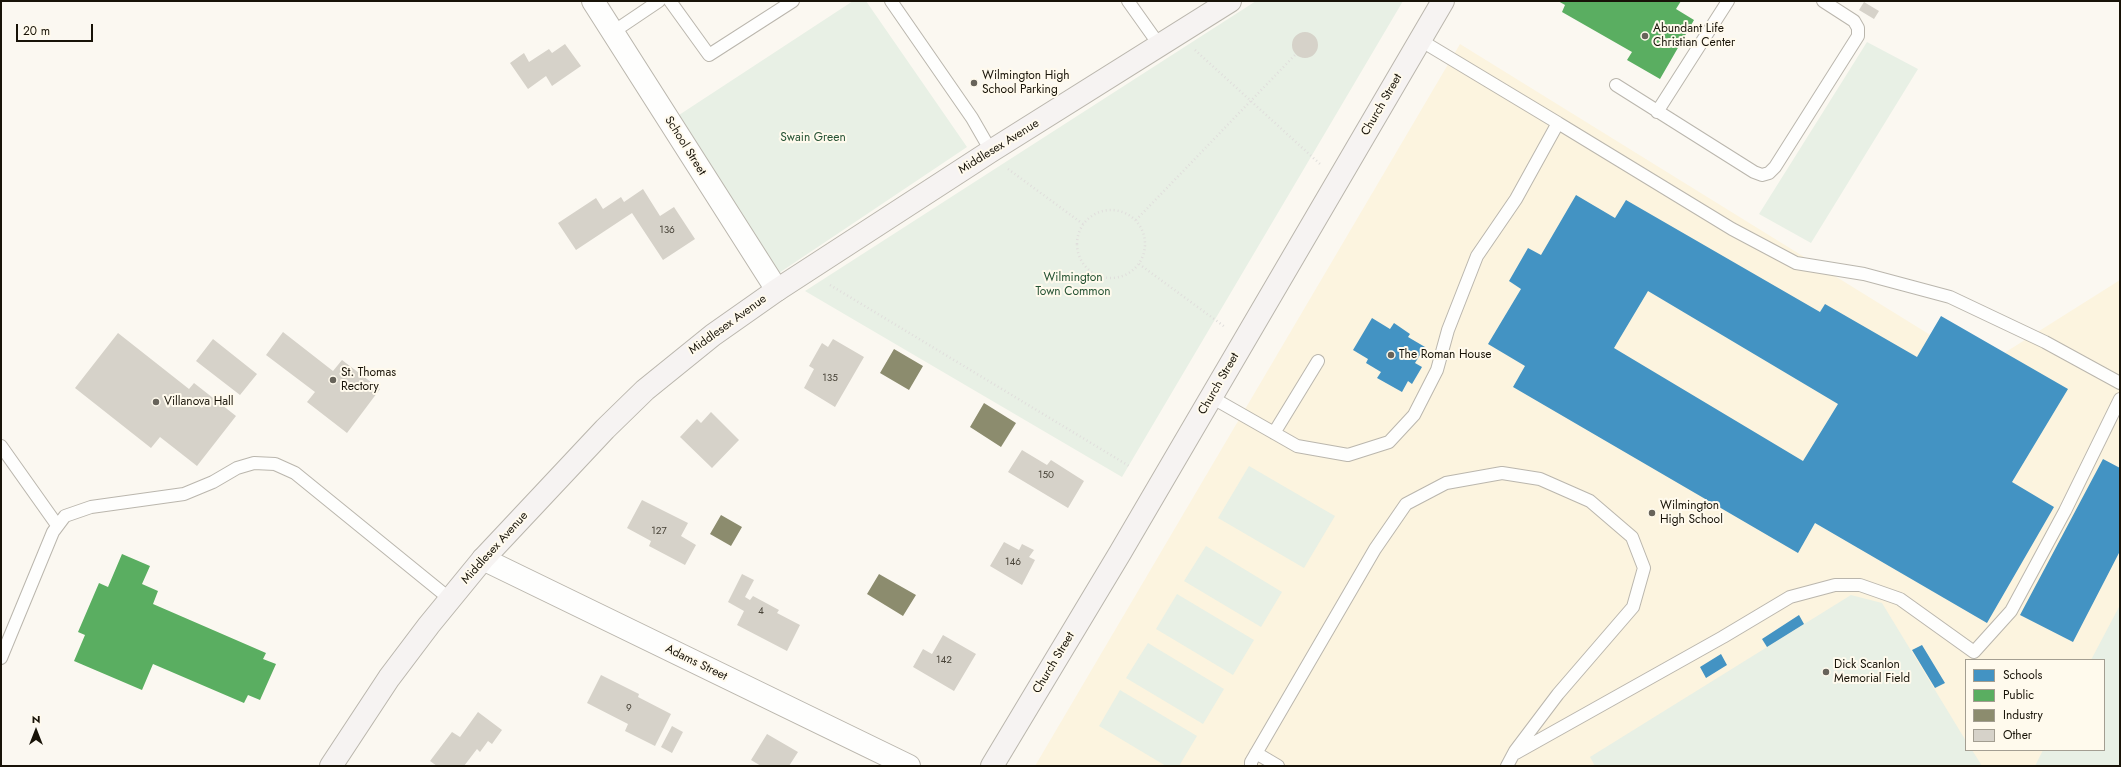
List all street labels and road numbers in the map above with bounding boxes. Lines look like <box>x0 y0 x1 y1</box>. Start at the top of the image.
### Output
street label: Church Street <box>1359 72 1405 138</box>
street label: School Street <box>661 114 709 178</box>
street label: Middlesex Avenue <box>956 116 1042 178</box>
street label: Middlesex Avenue <box>686 292 770 358</box>
street label: Church Street <box>1196 351 1242 417</box>
street label: Middlesex Avenue <box>459 509 531 587</box>
street label: Church Street <box>1030 630 1078 696</box>
street label: Adams Street <box>663 642 729 684</box>

